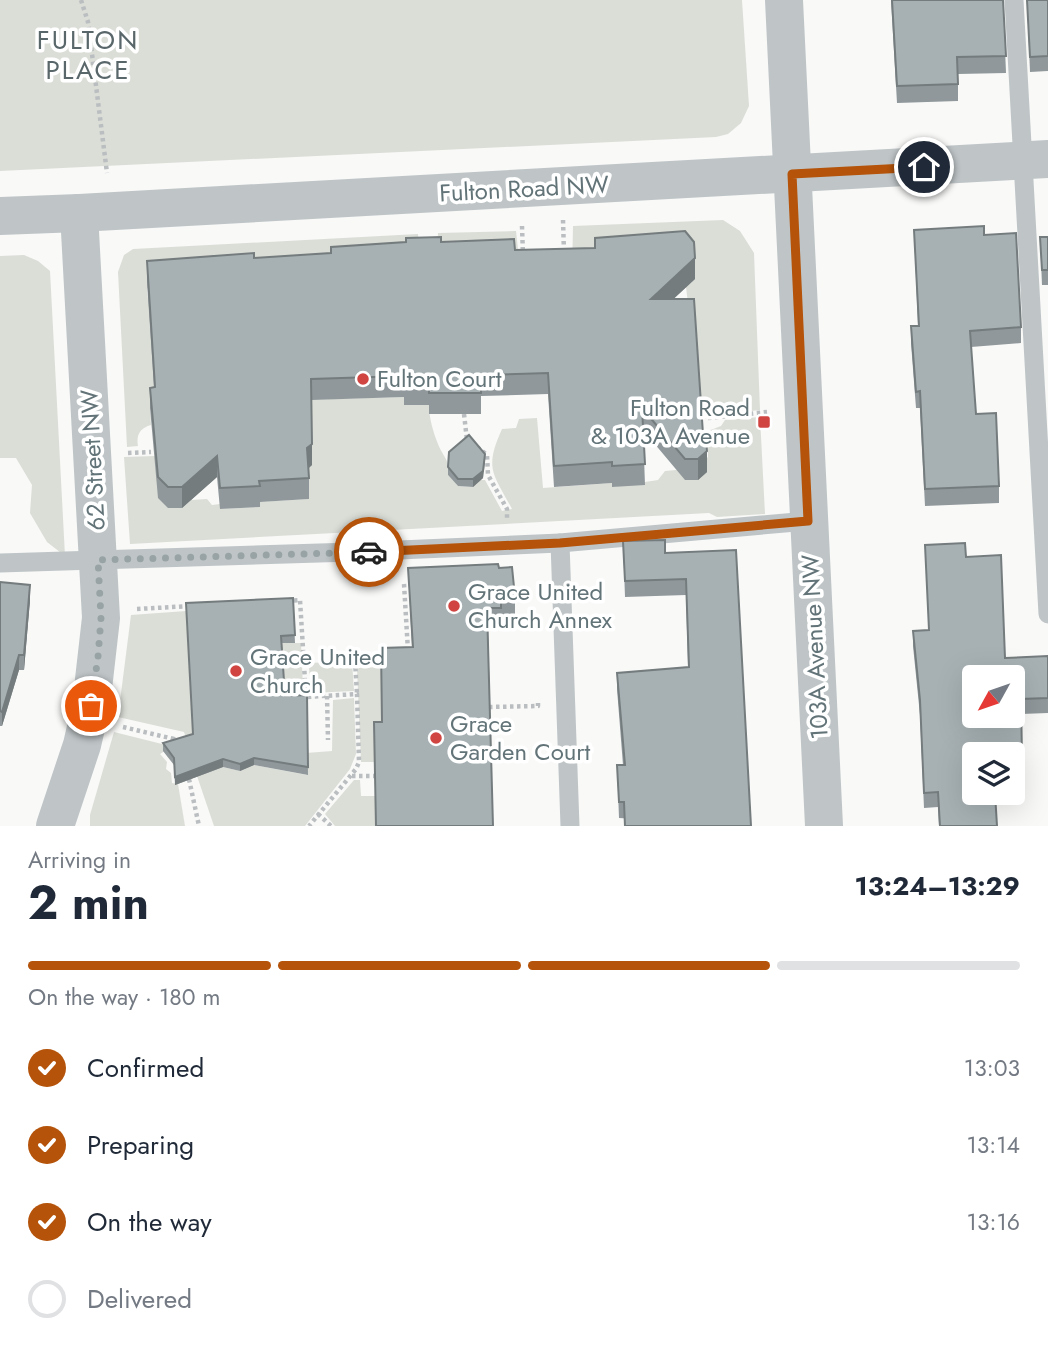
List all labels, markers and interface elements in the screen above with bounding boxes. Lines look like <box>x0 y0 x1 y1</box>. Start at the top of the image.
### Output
district label: FULTON PLACE <box>37 21 139 89</box>
pin <box>894 137 954 197</box>
icon: home <box>905 148 943 186</box>
street label: Fulton Road NW <box>438 167 610 210</box>
place label: Fulton Court <box>377 361 502 396</box>
marker: Fulton Court <box>355 371 371 387</box>
street label: 62 Street NW <box>71 388 114 532</box>
place label: Fulton Road & 103A Avenue <box>591 390 750 453</box>
marker: Fulton Road & 103A Avenue <box>756 414 772 430</box>
courier <box>334 517 404 587</box>
icon: car <box>350 533 388 571</box>
street label: 103A Avenue NW <box>792 553 837 740</box>
place label: Grace United Church Annex <box>468 574 613 637</box>
marker: Grace United Church Annex <box>446 598 462 614</box>
place label: Grace United Church <box>250 639 385 702</box>
marker: Grace United Church <box>228 663 244 679</box>
north arrow <box>962 665 1026 728</box>
map controls <box>962 665 1025 805</box>
pin <box>61 676 121 736</box>
icon: bag <box>72 687 110 725</box>
place label: Grace Garden Court <box>450 706 591 769</box>
marker: Grace Garden Court <box>428 730 444 746</box>
button: layers <box>962 742 1025 805</box>
text: Arriving in <box>28 843 131 877</box>
text: 13:24–13:29 <box>854 867 1020 905</box>
text: 2 min <box>28 870 149 936</box>
text: On the way · 180 m <box>28 980 220 1014</box>
icon: check <box>28 1049 66 1087</box>
text: Confirmed <box>87 1049 204 1087</box>
text: 13:03 <box>964 1051 1020 1085</box>
icon: check <box>28 1126 66 1164</box>
text: Preparing <box>87 1126 194 1164</box>
text: 13:14 <box>966 1128 1020 1162</box>
icon: check <box>28 1203 66 1241</box>
text: On the way <box>87 1203 212 1241</box>
text: 13:16 <box>967 1205 1020 1239</box>
text: Delivered <box>87 1280 192 1318</box>

